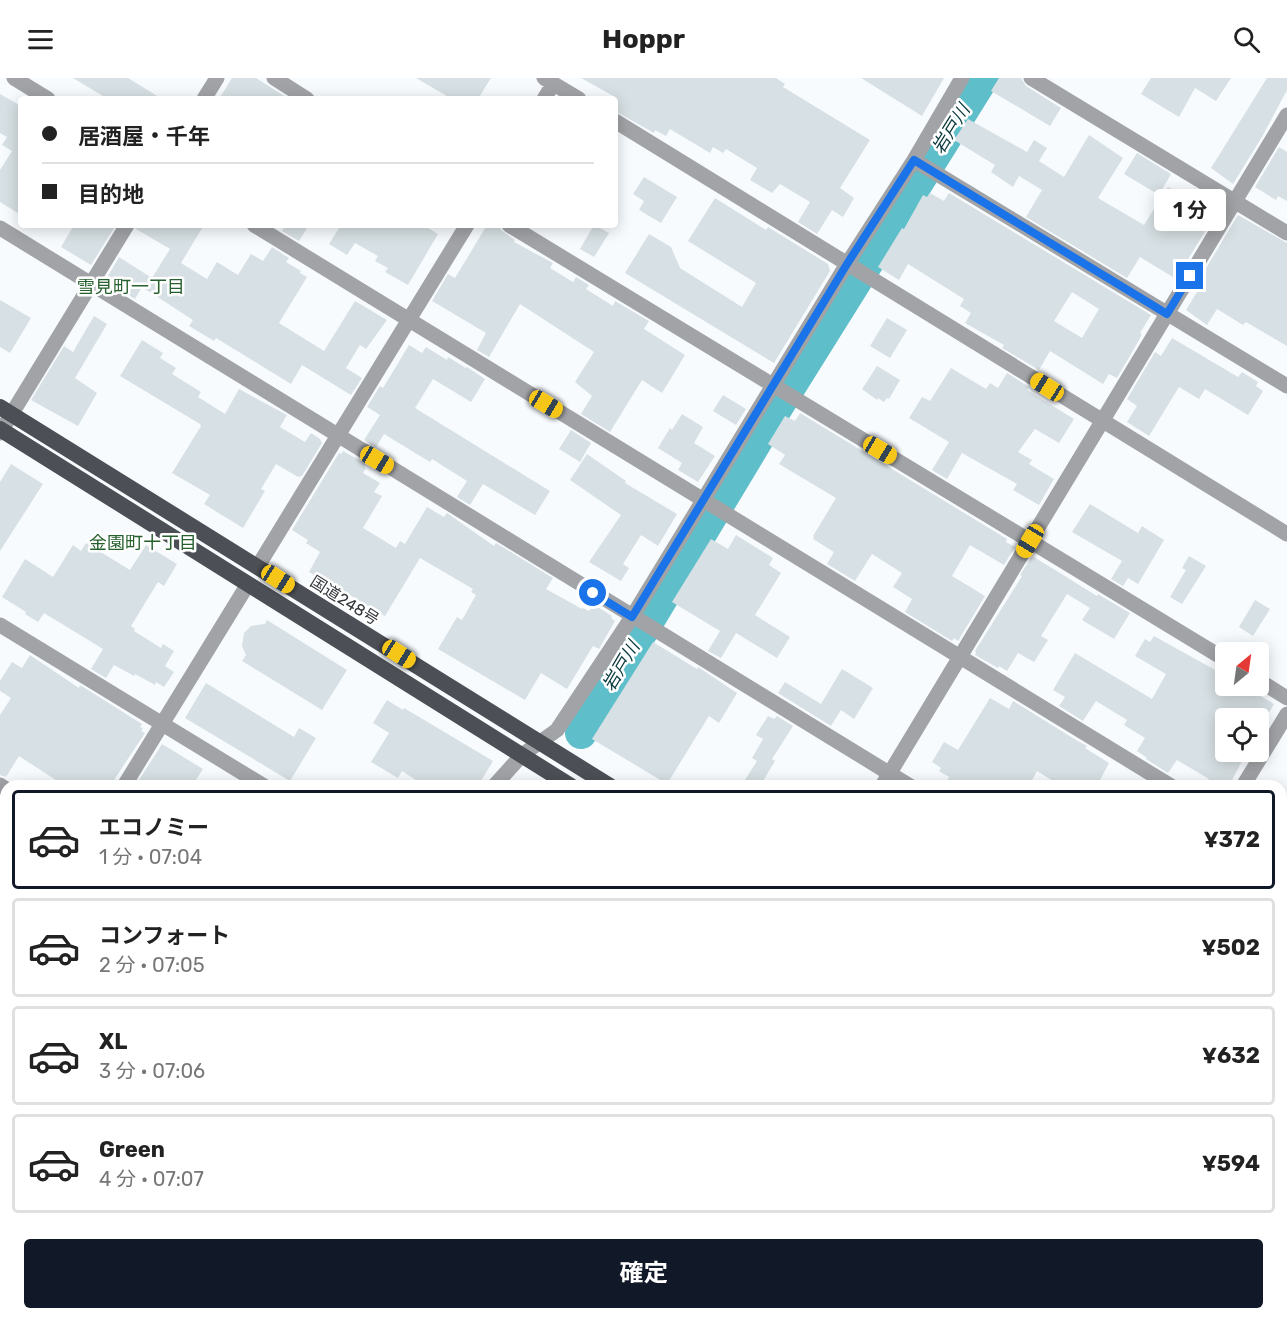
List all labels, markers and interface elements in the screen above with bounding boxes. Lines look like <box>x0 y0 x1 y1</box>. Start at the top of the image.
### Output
icon: menu <box>24 23 57 56</box>
text: Hoppr <box>602 23 685 55</box>
icon: search <box>1230 23 1263 56</box>
water label: 岩戸川 <box>927 99 976 158</box>
text: 居酒屋・千年 <box>78 123 210 150</box>
text: 目的地 <box>78 181 144 208</box>
callout: 1 分 <box>1154 189 1226 231</box>
text: 1 分 <box>1173 198 1207 222</box>
route end <box>1176 262 1203 289</box>
district label: 雪見町一丁目 <box>77 276 185 298</box>
car <box>1027 370 1067 404</box>
car <box>526 387 566 421</box>
car <box>860 433 900 467</box>
car <box>357 443 397 477</box>
car <box>1013 521 1047 561</box>
district label: 金園町十丁目 <box>89 532 197 554</box>
car <box>258 562 298 596</box>
street label: 国道248号 <box>307 572 383 629</box>
route start <box>579 579 606 606</box>
water label: 岩戸川 <box>598 635 645 695</box>
car <box>379 637 419 671</box>
north arrow <box>1215 642 1269 696</box>
map controls <box>1215 642 1269 762</box>
button: locate <box>1215 708 1269 762</box>
icon: car <box>27 813 81 867</box>
text: エコノミー <box>99 814 209 841</box>
text: ¥372 <box>1203 826 1260 853</box>
text: 1 分 · 07:04 <box>99 845 202 869</box>
icon: car <box>27 921 81 975</box>
text: コンフォート <box>99 922 230 949</box>
text: ¥502 <box>1201 934 1260 961</box>
text: 2 分 · 07:05 <box>99 953 205 977</box>
text: XL <box>99 1028 127 1055</box>
icon: car <box>27 1029 81 1083</box>
text: ¥632 <box>1202 1042 1260 1069</box>
text: 3 分 · 07:06 <box>99 1059 205 1083</box>
text: Green <box>99 1136 165 1163</box>
icon: car <box>27 1137 81 1191</box>
text: ¥594 <box>1202 1150 1260 1177</box>
text: 4 分 · 07:07 <box>99 1167 204 1191</box>
button: 確定 <box>24 1239 1263 1308</box>

